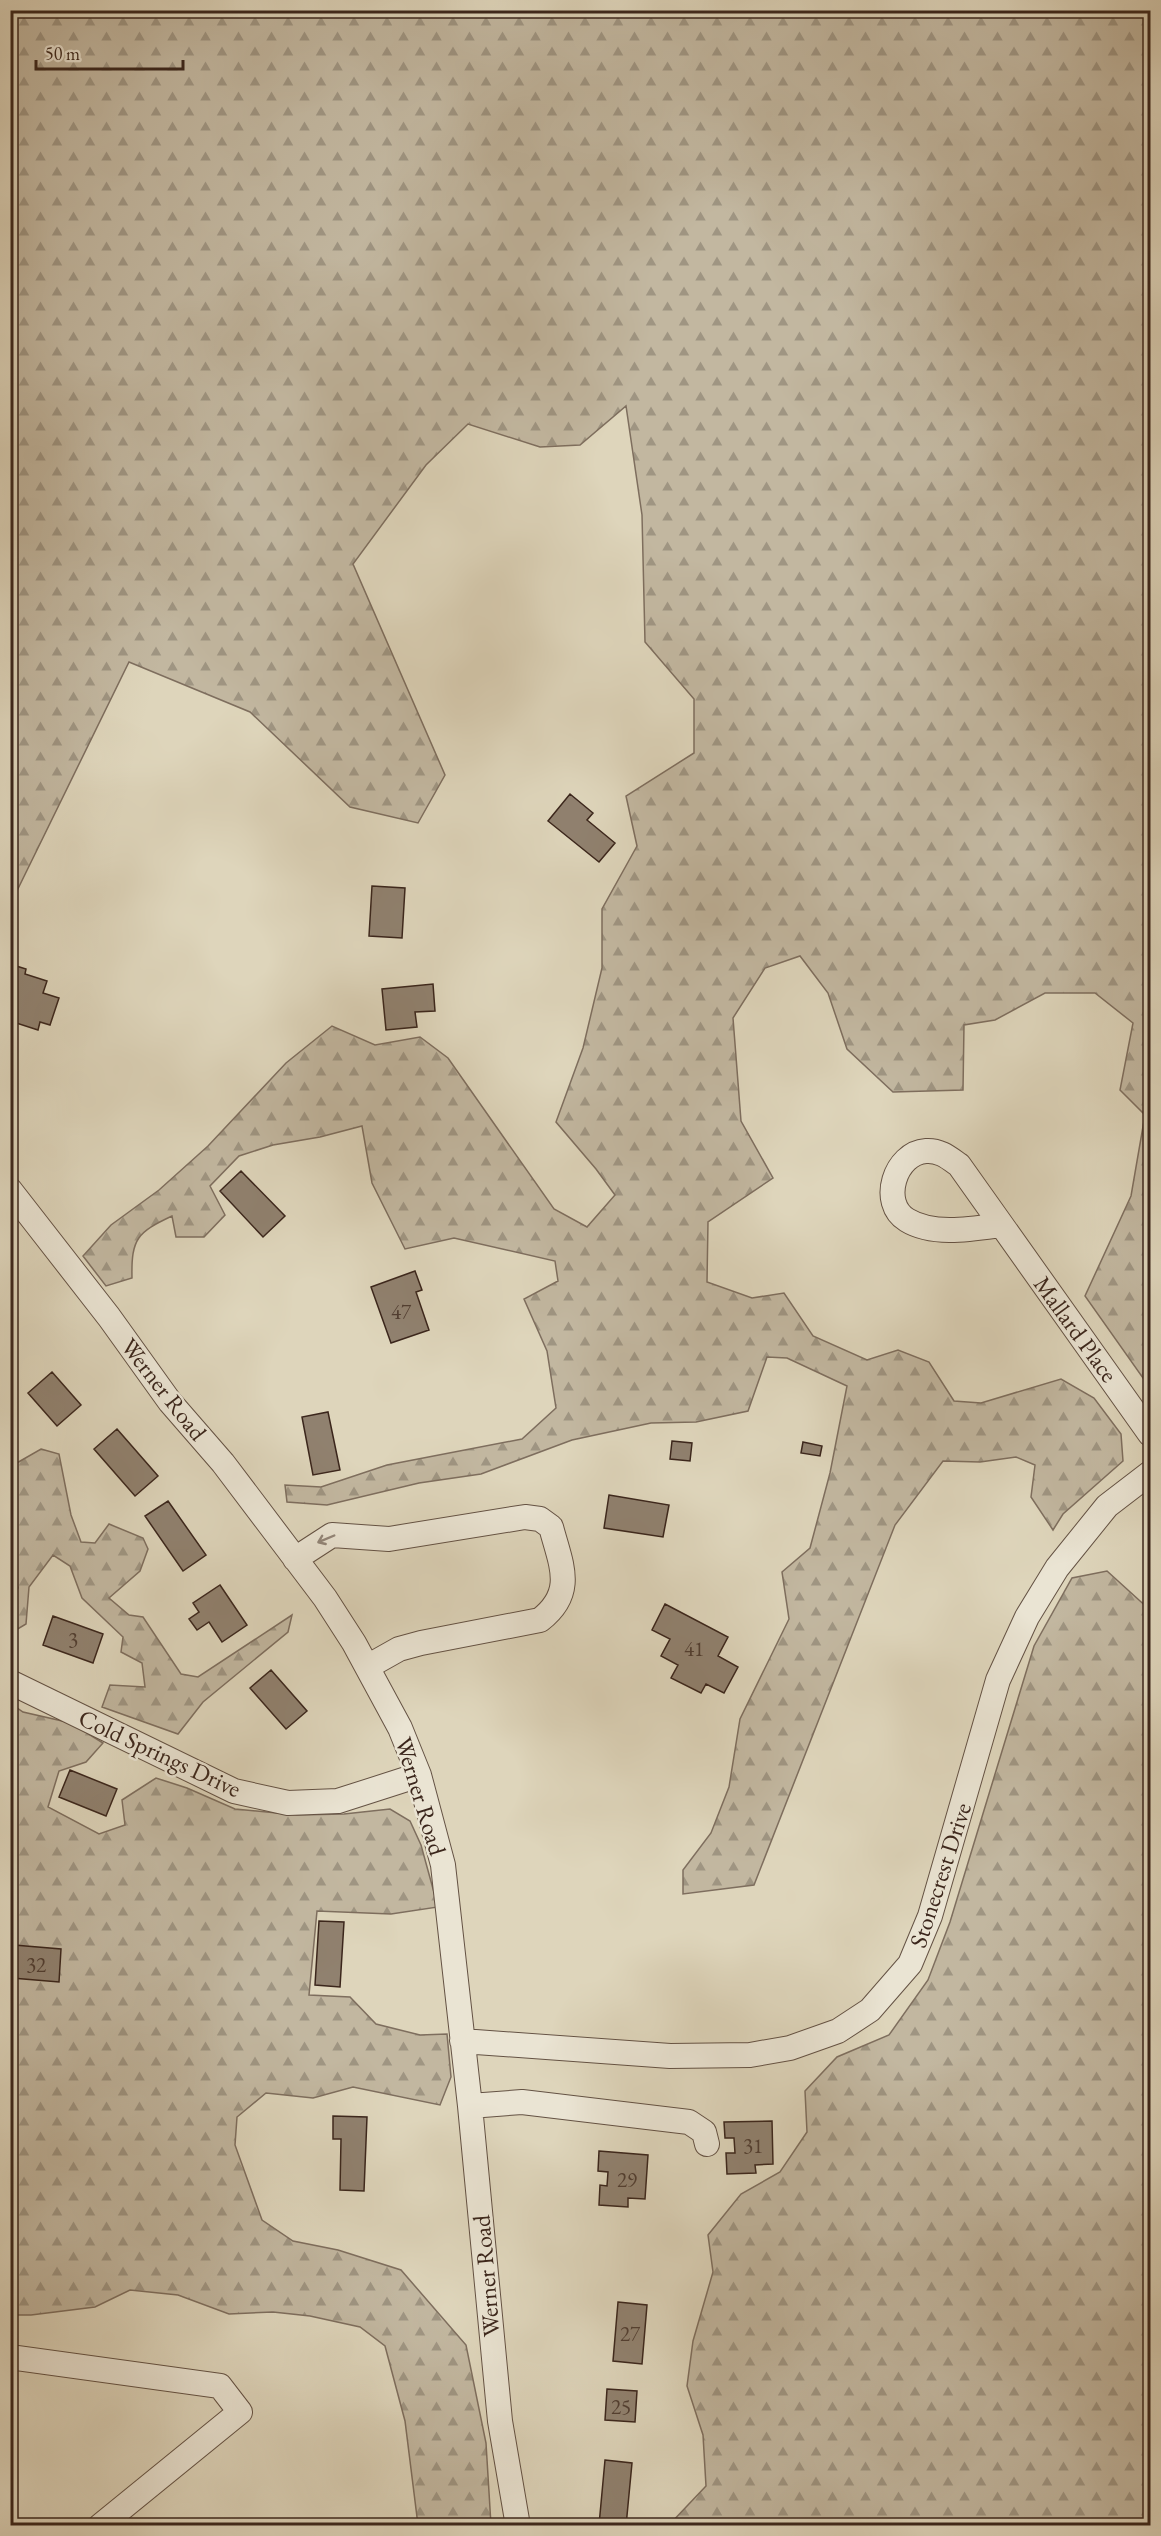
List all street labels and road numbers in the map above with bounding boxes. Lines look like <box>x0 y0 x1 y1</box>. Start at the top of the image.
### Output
street label: Mallard Place <box>1027 1270 1125 1388</box>
street label: Werner Road <box>114 1331 214 1447</box>
street label: Cold Springs Drive <box>74 1702 246 1804</box>
street label: Werner Road <box>388 1733 454 1860</box>
street label: Stonecrest Drive <box>902 1799 978 1951</box>
street label: Werner Road <box>465 2213 507 2338</box>

